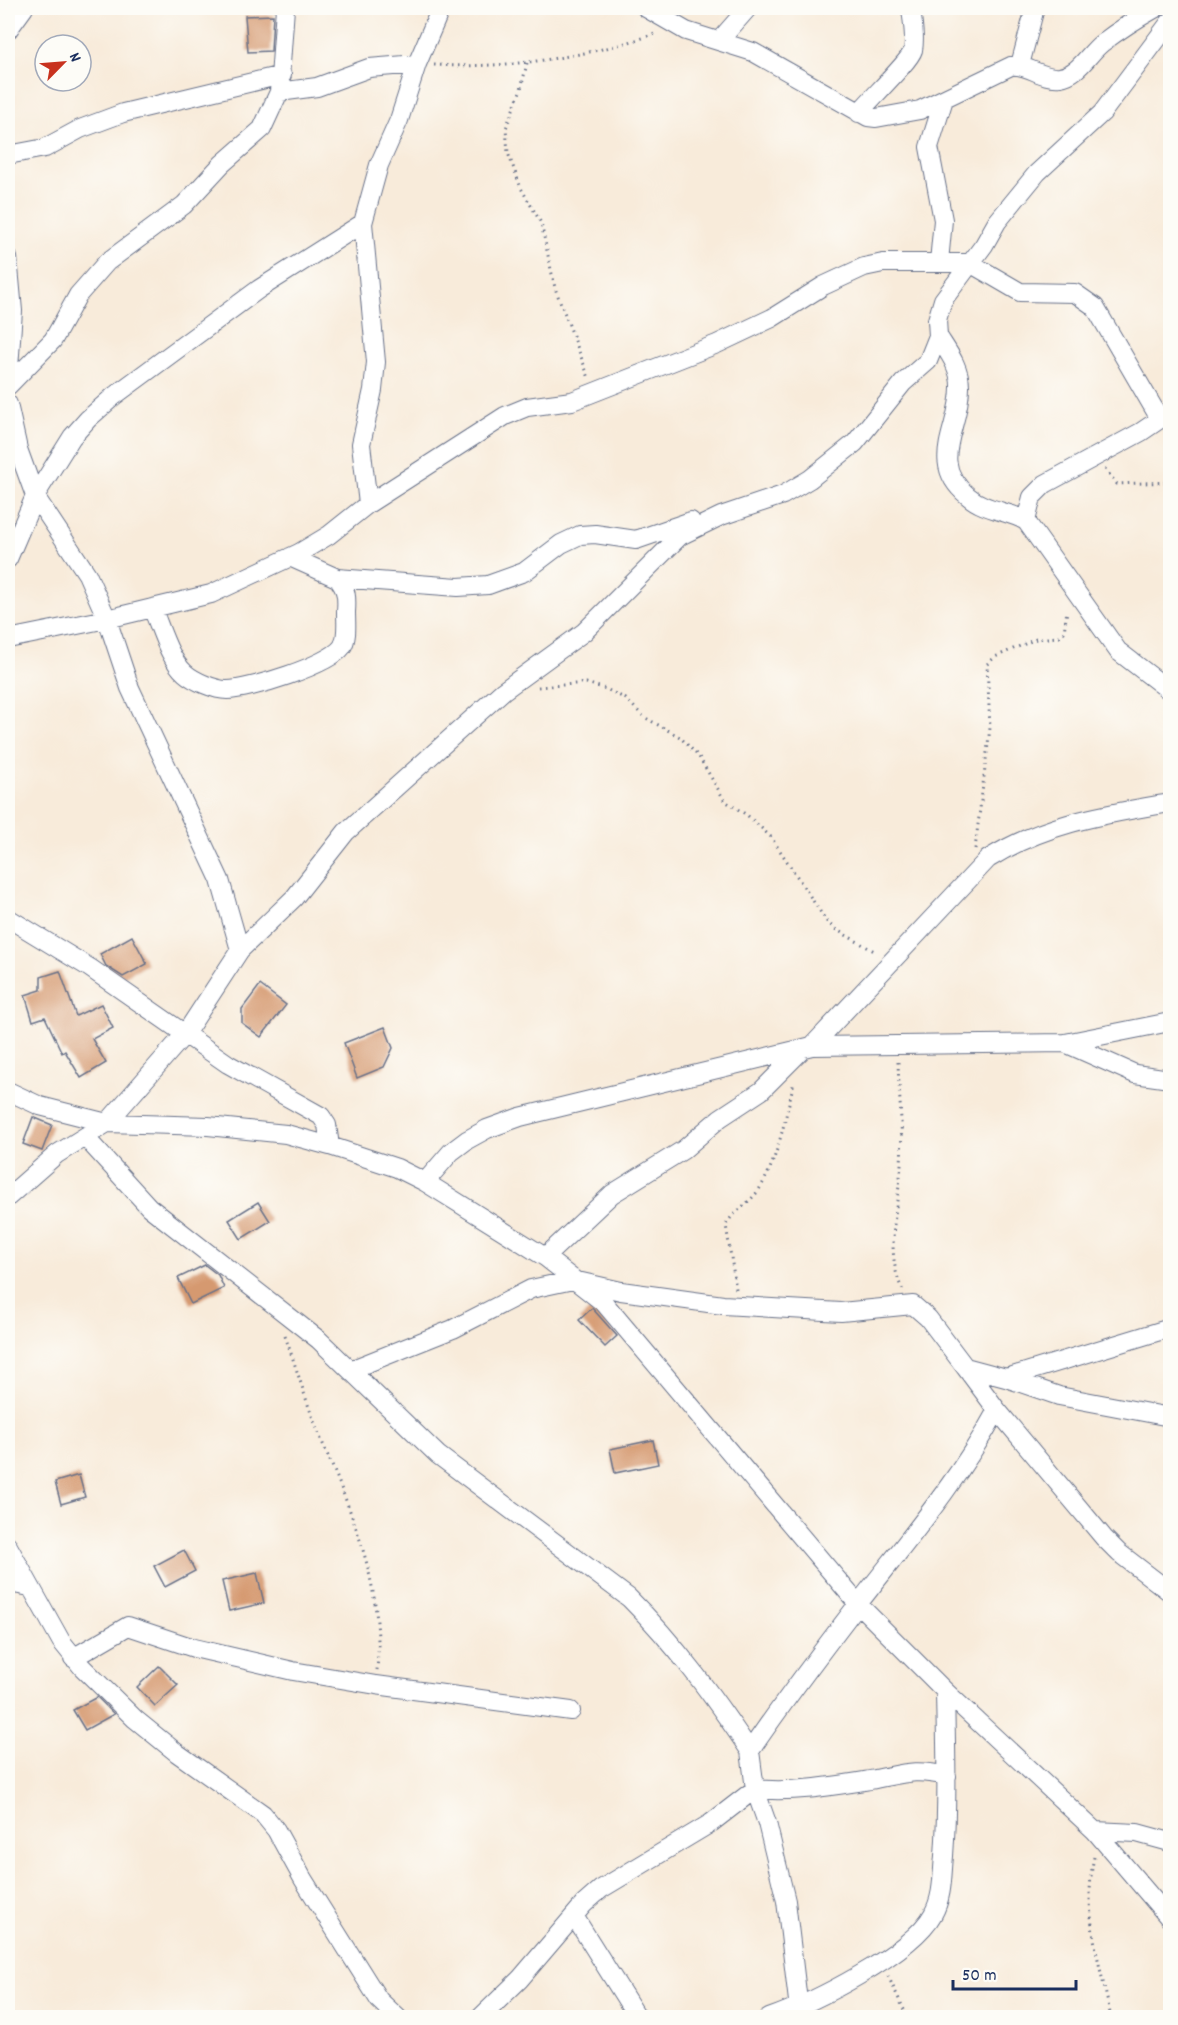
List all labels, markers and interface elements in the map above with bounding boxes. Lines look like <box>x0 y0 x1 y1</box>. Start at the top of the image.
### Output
north arrow <box>33 33 93 93</box>
text: N <box>62 49 86 66</box>
scale bar <box>953 1953 1076 1991</box>
text: 50 m <box>962 1964 997 1989</box>

